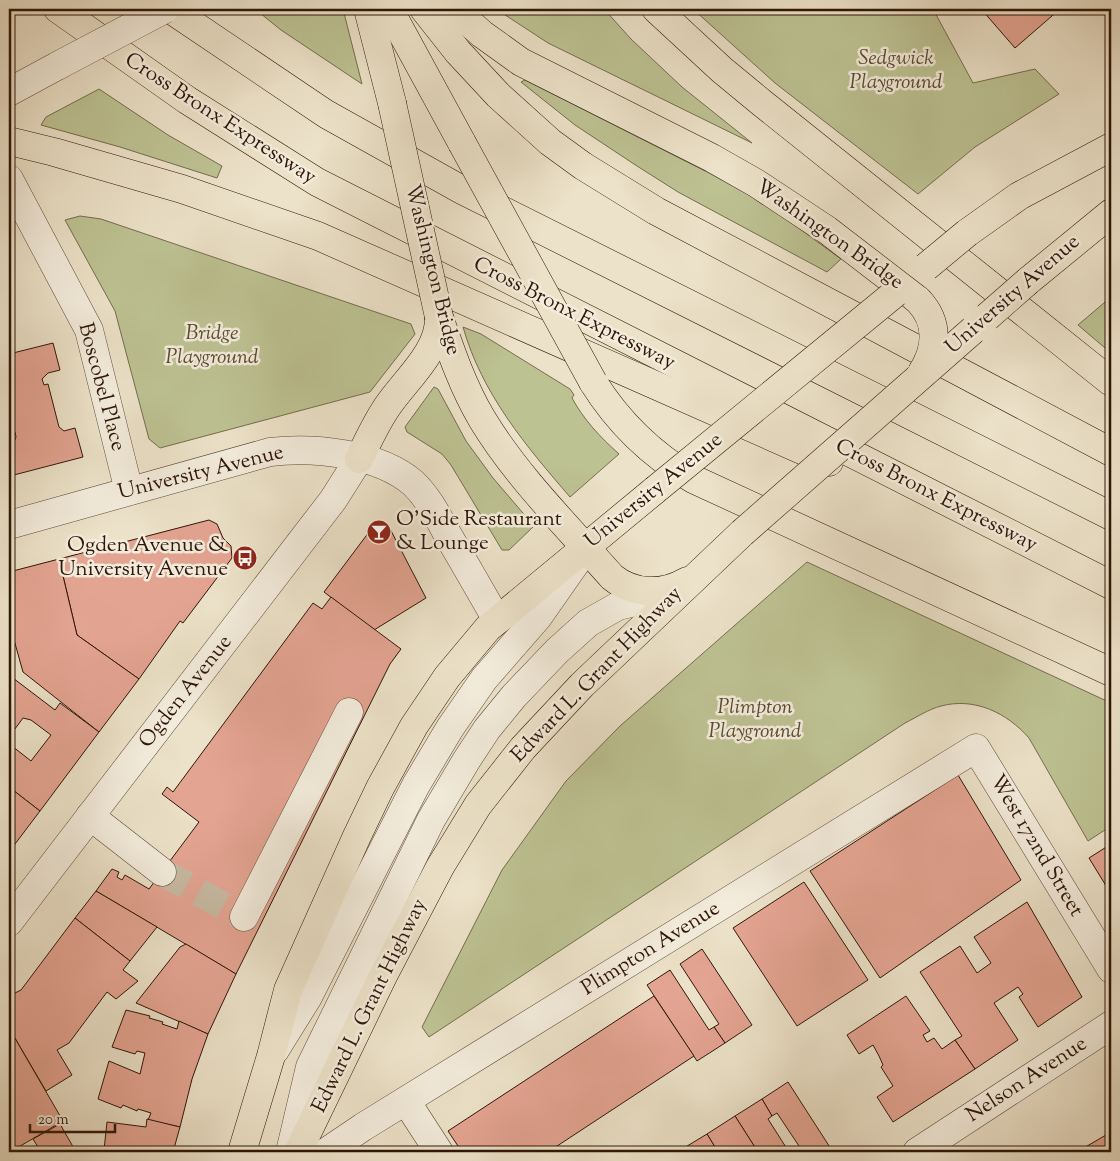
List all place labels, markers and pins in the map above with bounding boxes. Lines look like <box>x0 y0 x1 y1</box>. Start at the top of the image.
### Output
place label: O'Side Restaurant & Lounge <box>396 505 562 559</box>
bar icon: O'Side Restaurant & Lounge <box>366 519 392 545</box>
place label: Ogden Avenue & University Avenue <box>58 531 228 585</box>
bus stop icon: Ogden Avenue & University Avenue <box>232 545 258 571</box>

